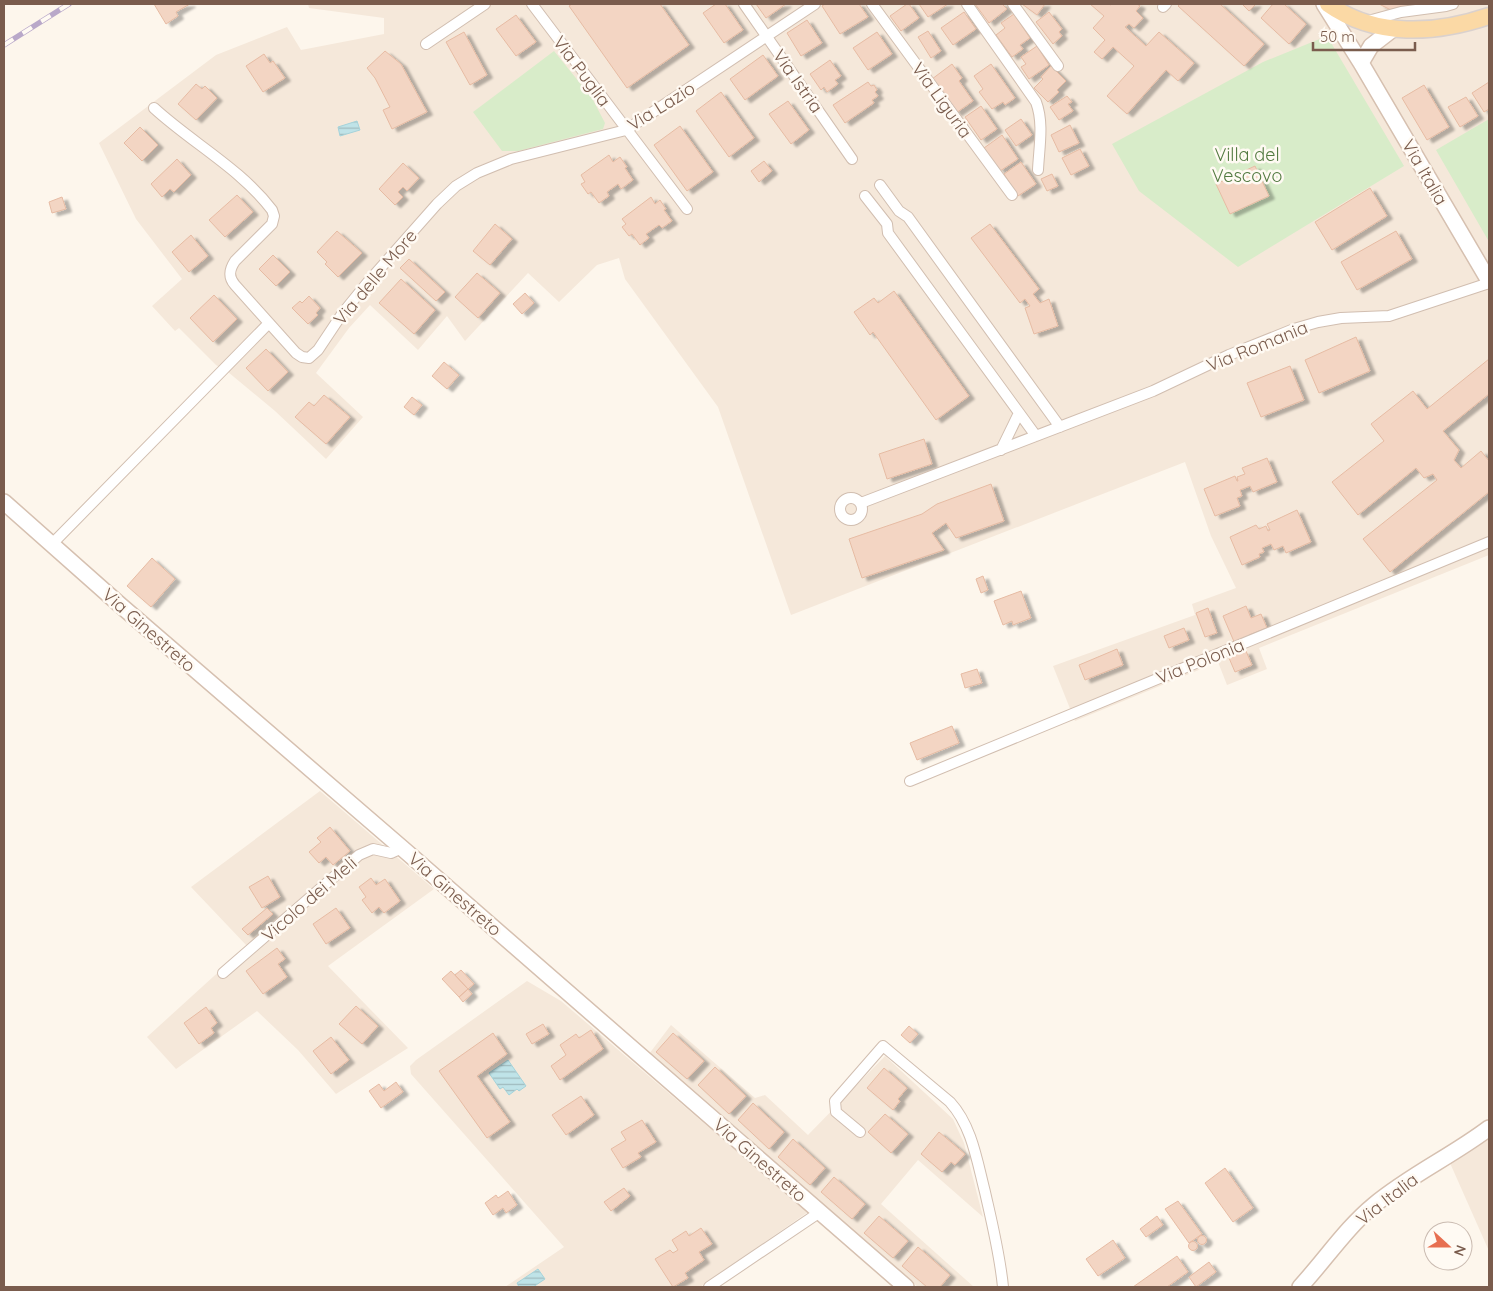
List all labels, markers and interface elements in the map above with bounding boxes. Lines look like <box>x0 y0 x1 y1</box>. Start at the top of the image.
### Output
scale bar <box>1313 20 1416 52</box>
text: 50 m <box>1320 27 1355 46</box>
street label: Via Puglia <box>548 31 616 111</box>
street label: Via Istria <box>768 45 828 117</box>
street label: Via Liguria <box>907 58 977 142</box>
street label: Via Lazio <box>623 76 699 136</box>
street label: Via Italia <box>1397 135 1453 209</box>
park label: Villa del Vescovo <box>1212 143 1282 187</box>
street label: Via delle More <box>328 224 422 330</box>
street label: Via Romania <box>1203 315 1311 377</box>
street label: Via Ginestreto <box>97 583 201 677</box>
street label: Via Polonia <box>1153 633 1247 689</box>
street label: Via Ginestreto <box>403 847 507 941</box>
street label: Vicolo dei Meli <box>257 851 361 947</box>
street label: Via Ginestreto <box>708 1113 812 1207</box>
street label: Via Italia <box>1352 1168 1422 1230</box>
north arrow <box>1423 1221 1473 1271</box>
text: N <box>1450 1243 1470 1259</box>

